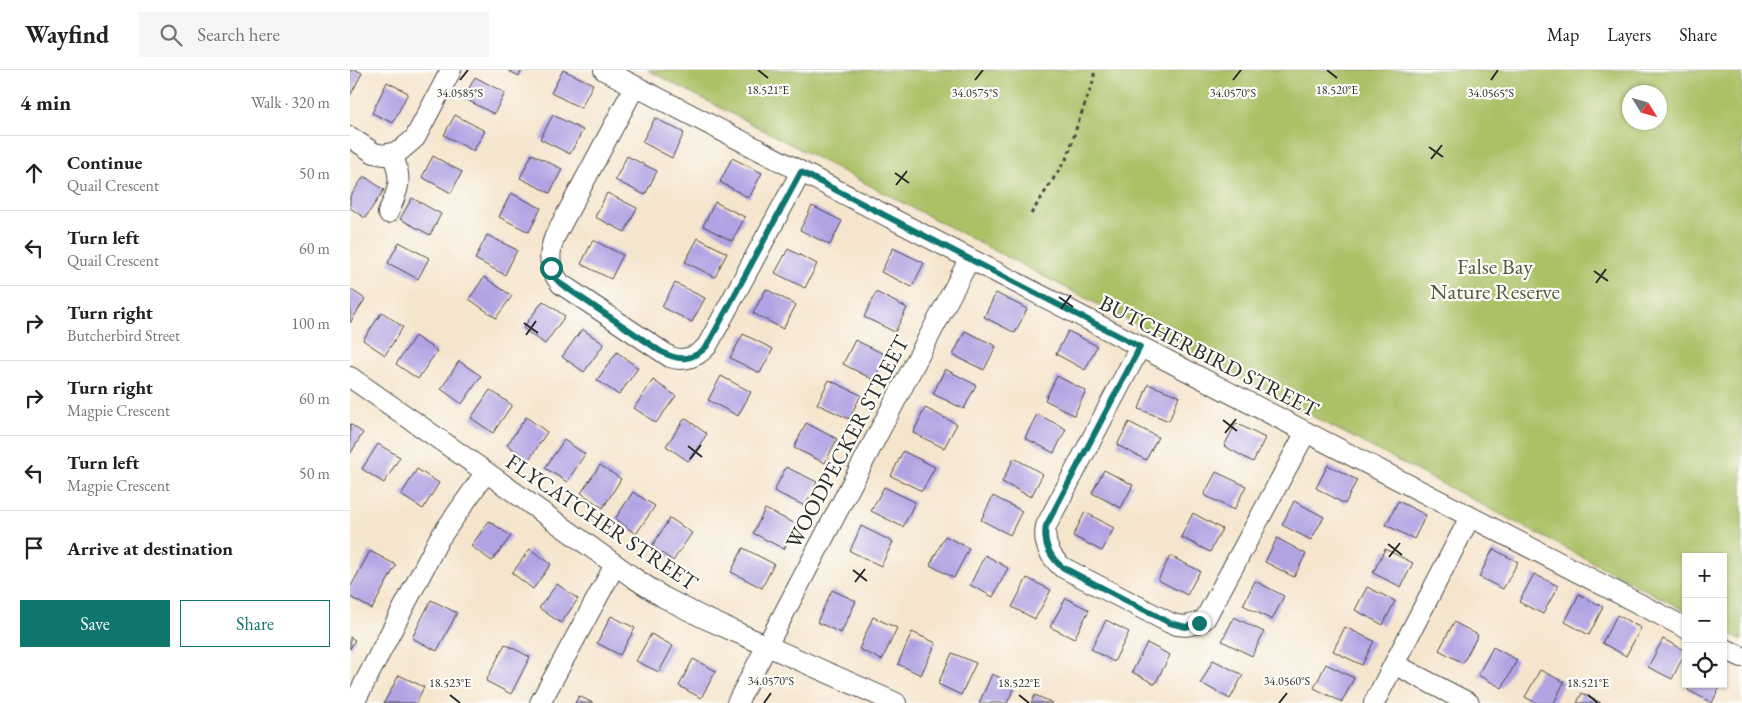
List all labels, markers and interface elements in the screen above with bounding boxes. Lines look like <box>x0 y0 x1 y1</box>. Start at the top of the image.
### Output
search box <box>139 12 489 57</box>
text: Wayfind <box>25 19 109 50</box>
icon: search <box>157 21 185 49</box>
text: Search here <box>197 22 280 47</box>
text: Map <box>1547 23 1579 46</box>
text: Layers <box>1607 23 1651 46</box>
text: Share <box>1679 23 1717 46</box>
text: 18.521°E <box>747 82 789 98</box>
text: 18.520°E <box>1316 82 1358 98</box>
text: 34.0585°S <box>437 85 484 101</box>
text: 34.0575°S <box>952 85 999 101</box>
text: 34.0570°S <box>1210 85 1257 101</box>
text: 34.0565°S <box>1468 85 1515 101</box>
north arrow <box>1622 85 1667 130</box>
text: 4 min <box>20 89 71 116</box>
text: Walk · 320 m <box>251 92 330 113</box>
text: Continue <box>67 150 142 175</box>
icon: ahead <box>20 159 48 187</box>
text: 50 m <box>299 163 330 184</box>
text: Quail Crescent <box>67 175 159 196</box>
text: Turn left <box>67 225 139 250</box>
icon: left <box>20 234 48 262</box>
text: 60 m <box>299 238 330 259</box>
text: Quail Crescent <box>67 250 159 271</box>
park label: False Bay Nature Reserve <box>1430 252 1560 306</box>
route start <box>540 257 563 280</box>
street label: BUTCHERBIRD STREET <box>1094 288 1324 424</box>
text: Turn right <box>67 300 153 325</box>
icon: right <box>20 309 48 337</box>
text: 100 m <box>291 313 330 334</box>
text: Butcherbird Street <box>67 325 180 346</box>
street label: WOODPECKER STREET <box>778 330 916 554</box>
text: Turn right <box>67 375 153 400</box>
icon: right <box>20 384 48 412</box>
text: 60 m <box>299 388 330 409</box>
text: Magpie Crescent <box>67 400 170 421</box>
street label: FLYCATCHER STREET <box>500 447 704 597</box>
text: Turn left <box>67 450 139 475</box>
icon: left <box>20 459 48 487</box>
text: 50 m <box>299 463 330 484</box>
text: Magpie Crescent <box>67 475 170 496</box>
icon: arrive <box>20 534 48 562</box>
text: Arrive at destination <box>67 536 233 561</box>
map controls <box>1682 553 1727 688</box>
button: + <box>1682 553 1727 598</box>
button: − <box>1682 598 1727 643</box>
button: Save <box>20 600 170 647</box>
button: Share <box>180 600 330 647</box>
route end <box>1188 612 1211 635</box>
button: locate <box>1682 643 1727 688</box>
text: 34.0570°S <box>748 673 795 689</box>
text: 34.0560°S <box>1264 673 1311 689</box>
text: 18.523°E <box>429 675 471 691</box>
text: 18.522°E <box>998 675 1040 691</box>
text: 18.521°E <box>1567 675 1609 691</box>

